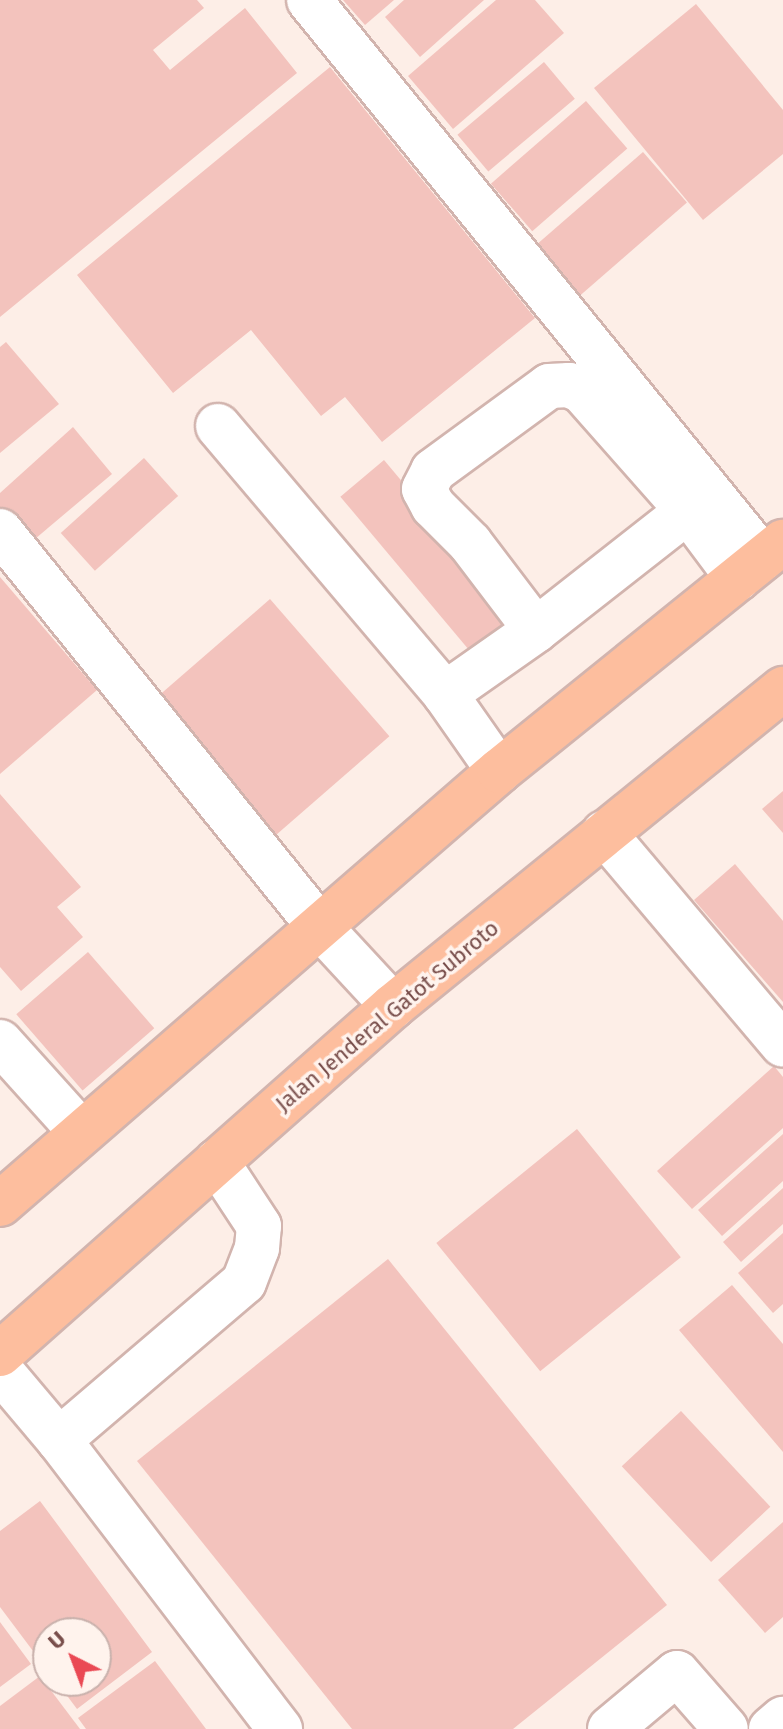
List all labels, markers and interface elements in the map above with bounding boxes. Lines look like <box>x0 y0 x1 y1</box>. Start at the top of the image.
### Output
street label: Jalan Jenderal Gatot Subroto <box>270 915 504 1117</box>
north arrow <box>32 1617 112 1697</box>
text: U <box>43 1625 71 1655</box>

